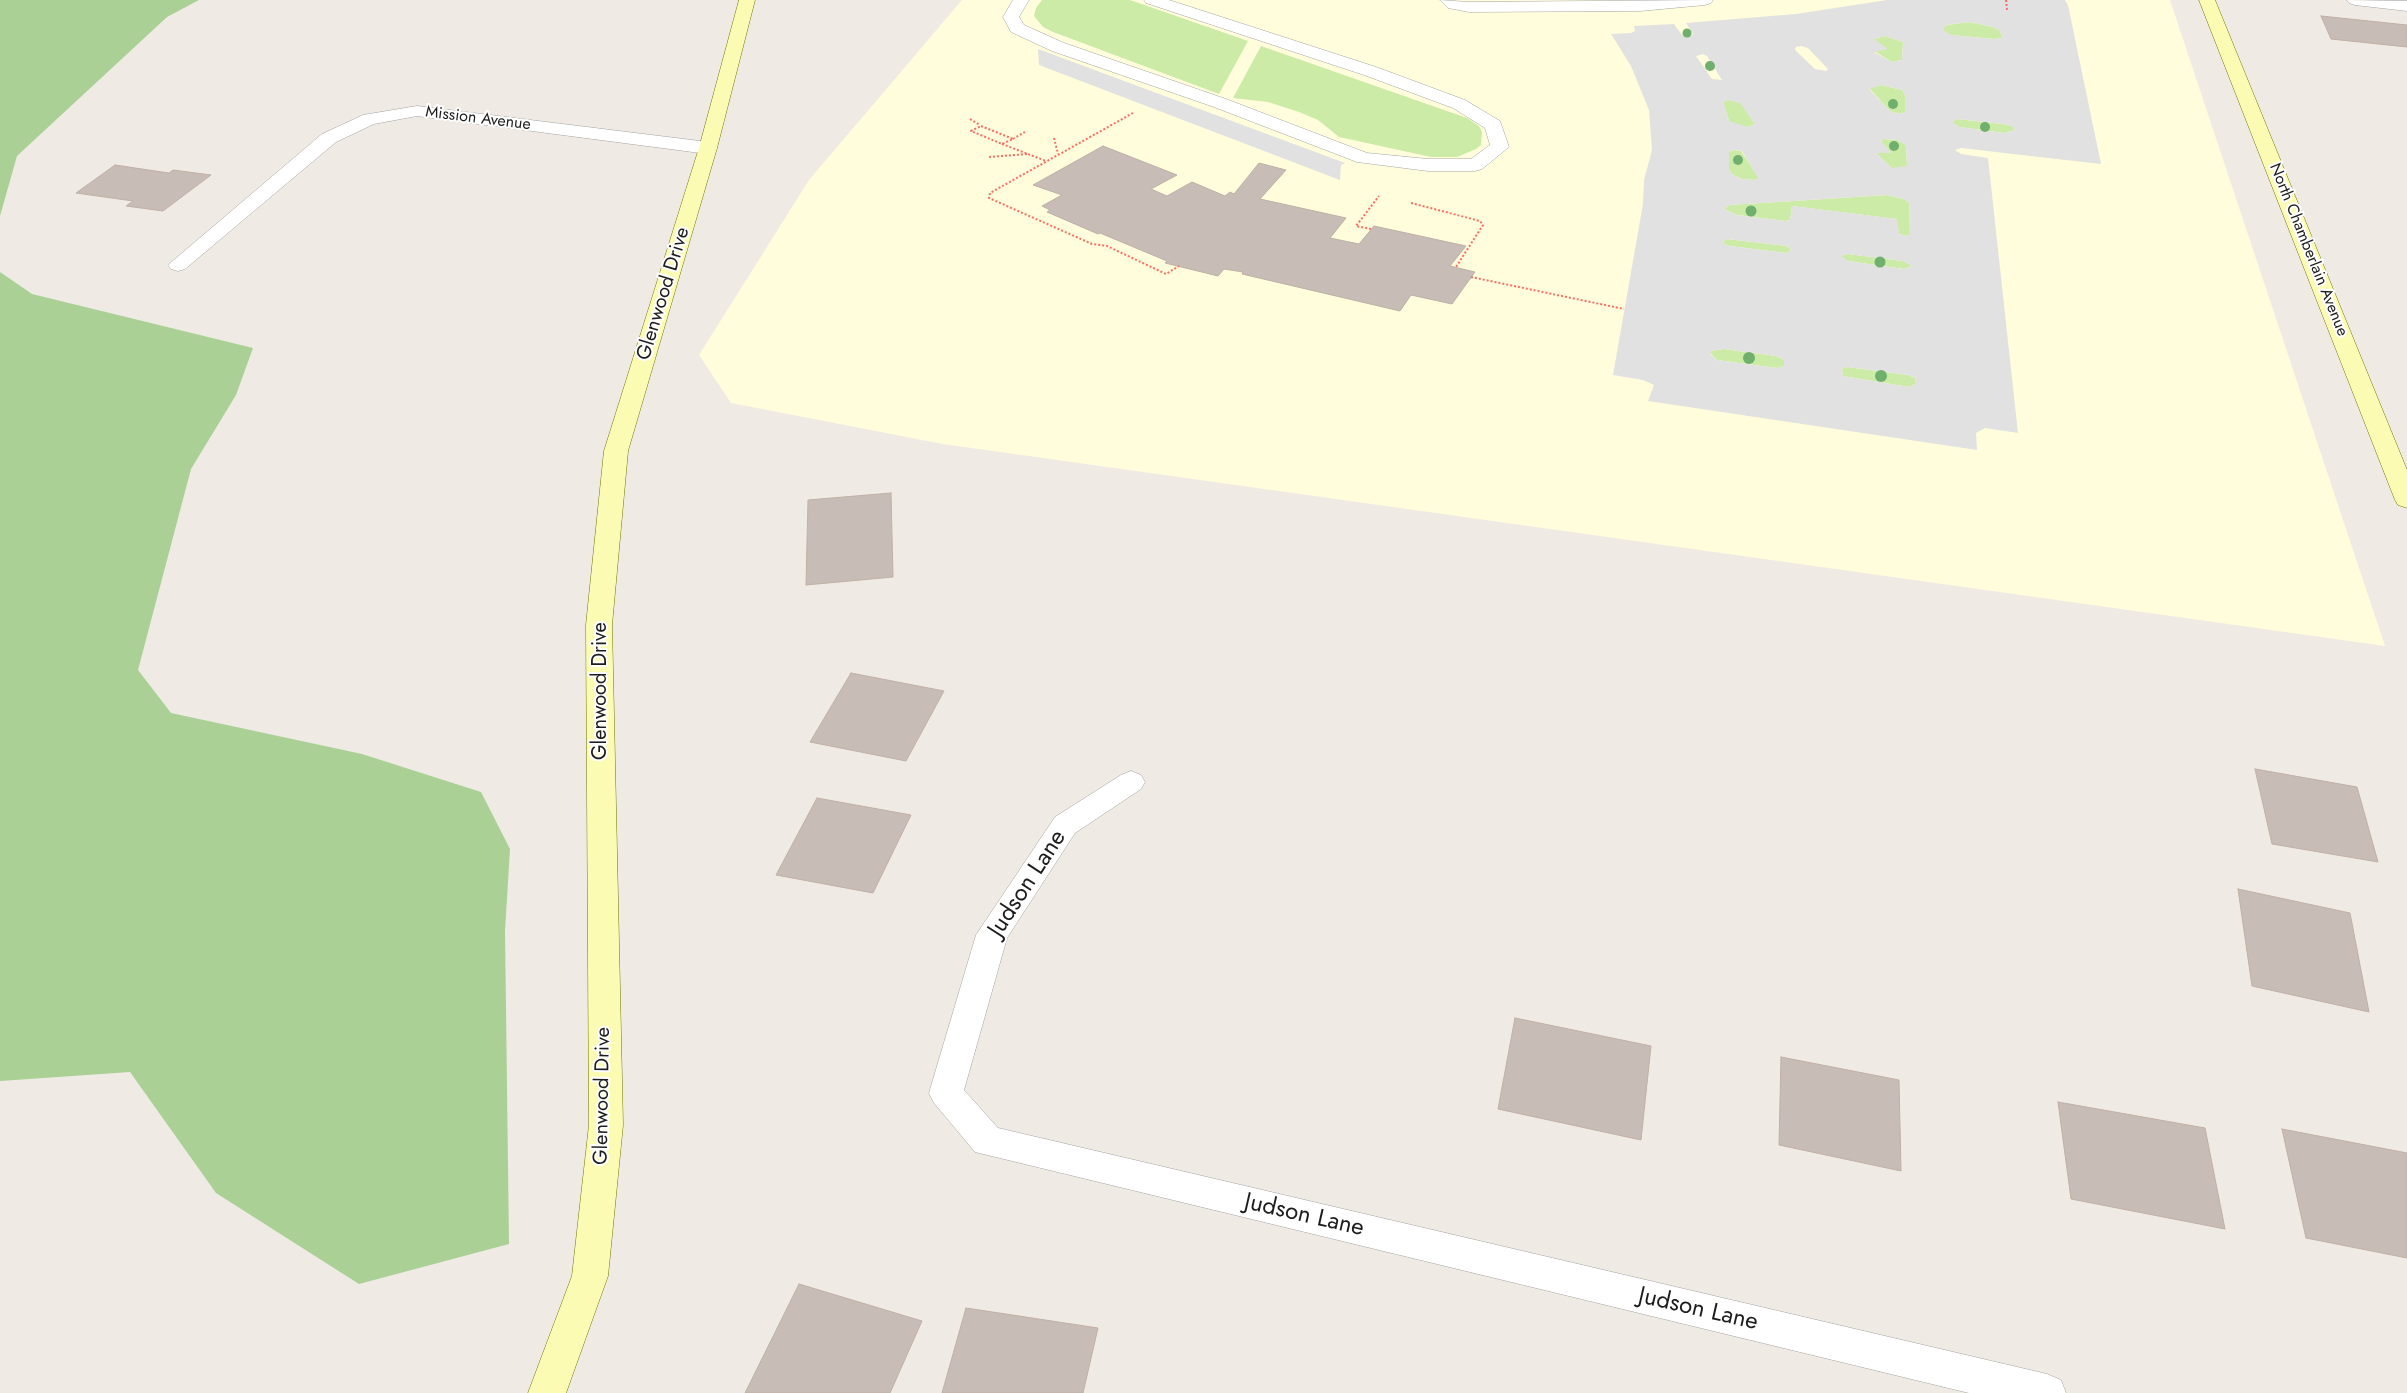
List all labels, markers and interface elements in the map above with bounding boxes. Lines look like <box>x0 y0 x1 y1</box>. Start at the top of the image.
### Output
street label: Mission Avenue <box>424 103 532 135</box>
street label: North Chamberlain Avenue <box>2265 161 2351 339</box>
street label: Glenwood Drive <box>632 225 696 363</box>
street label: Glenwood Drive <box>589 622 613 760</box>
street label: Judson Lane <box>983 825 1073 943</box>
street label: Glenwood Drive <box>590 1027 616 1165</box>
street label: Judson Lane <box>1241 1188 1367 1244</box>
street label: Judson Lane <box>1635 1282 1761 1338</box>

